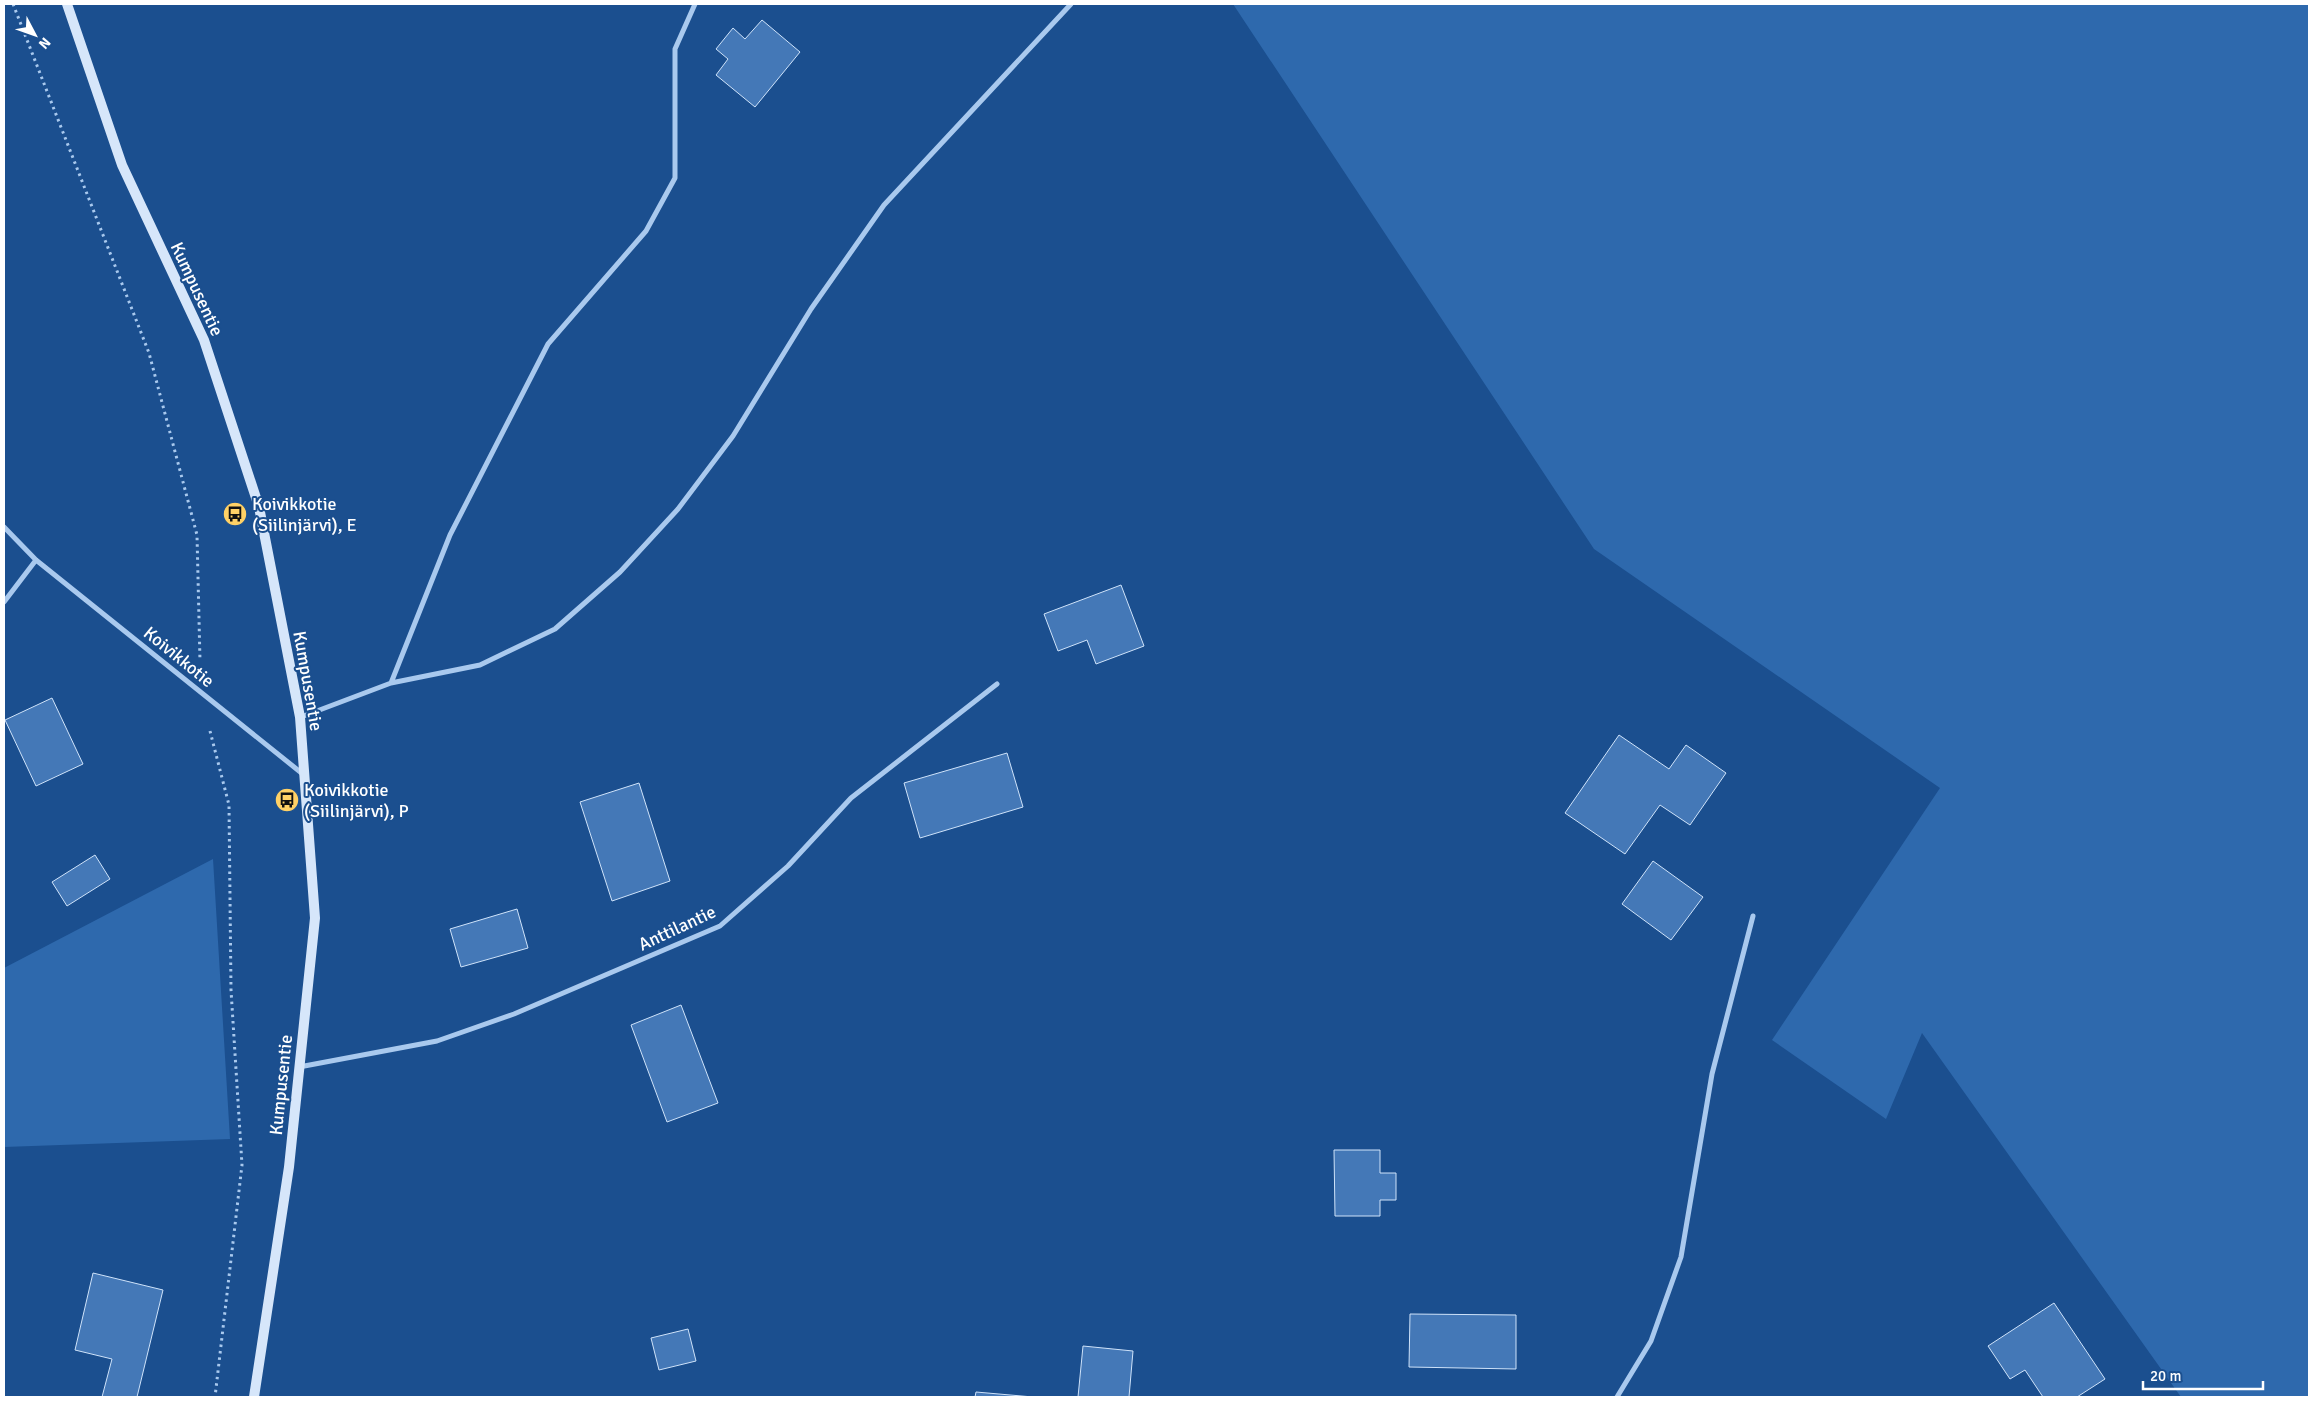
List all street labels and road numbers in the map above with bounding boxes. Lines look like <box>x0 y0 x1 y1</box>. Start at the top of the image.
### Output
street label: Kumpusentie <box>166 239 228 339</box>
street label: Koivikkotie <box>139 622 219 692</box>
street label: Kumpusentie <box>288 629 328 733</box>
street label: Anttilantie <box>635 900 719 956</box>
street label: Kumpusentie <box>265 1034 297 1136</box>

